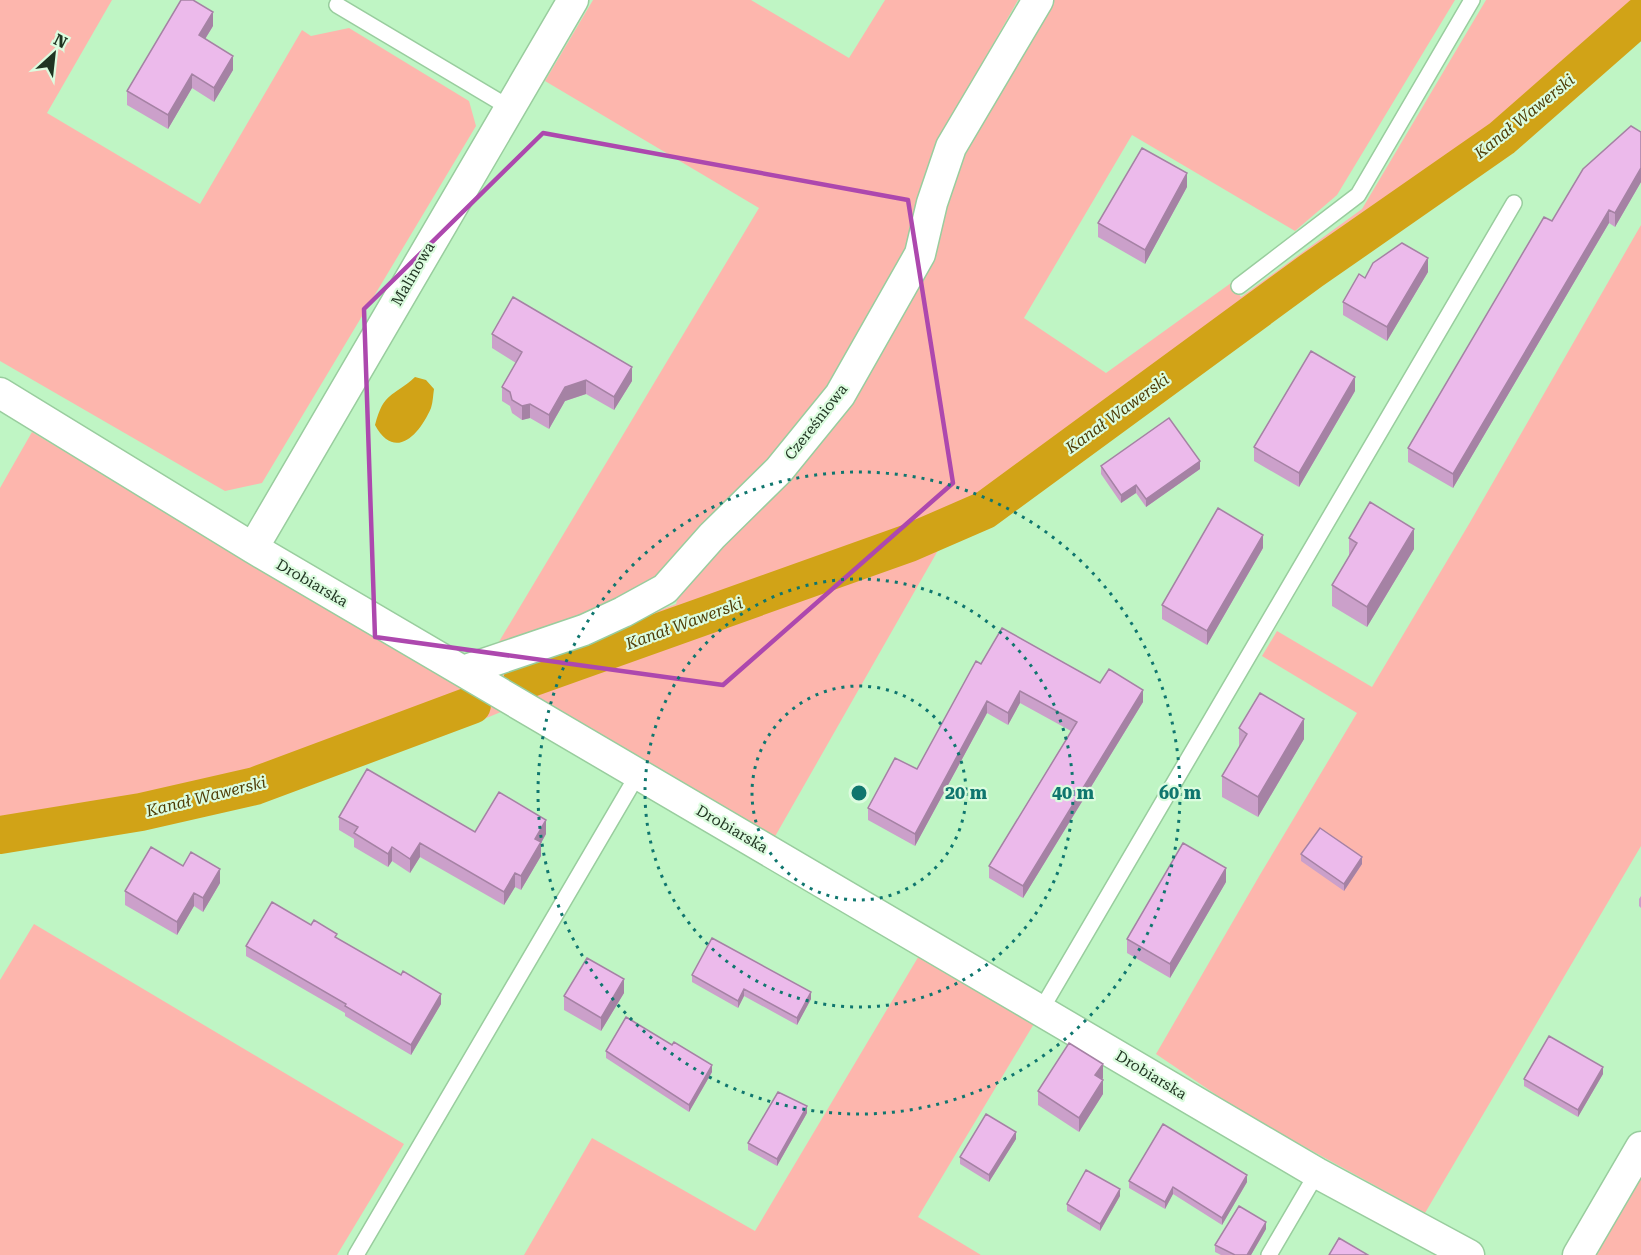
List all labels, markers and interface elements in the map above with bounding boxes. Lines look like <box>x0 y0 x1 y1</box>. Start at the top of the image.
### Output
north arrow <box>24 24 84 84</box>
text: N <box>51 30 70 52</box>
water label: Kanał Wawerski <box>1470 70 1578 163</box>
street label: Malinowa <box>388 239 438 309</box>
water label: Kanał Wawerski <box>1061 370 1173 458</box>
street label: Czereśniowa <box>781 381 851 463</box>
street label: Drobiarska <box>273 555 351 611</box>
water label: Kanał Wawerski <box>622 593 745 654</box>
water label: Kanał Wawerski <box>143 772 268 821</box>
text: 20 m <box>945 782 988 803</box>
text: 40 m <box>1052 782 1095 803</box>
text: 60 m <box>1159 782 1202 803</box>
centre of rings <box>849 783 869 803</box>
street label: Drobiarska <box>693 801 771 857</box>
street label: Drobiarska <box>1112 1047 1190 1103</box>

